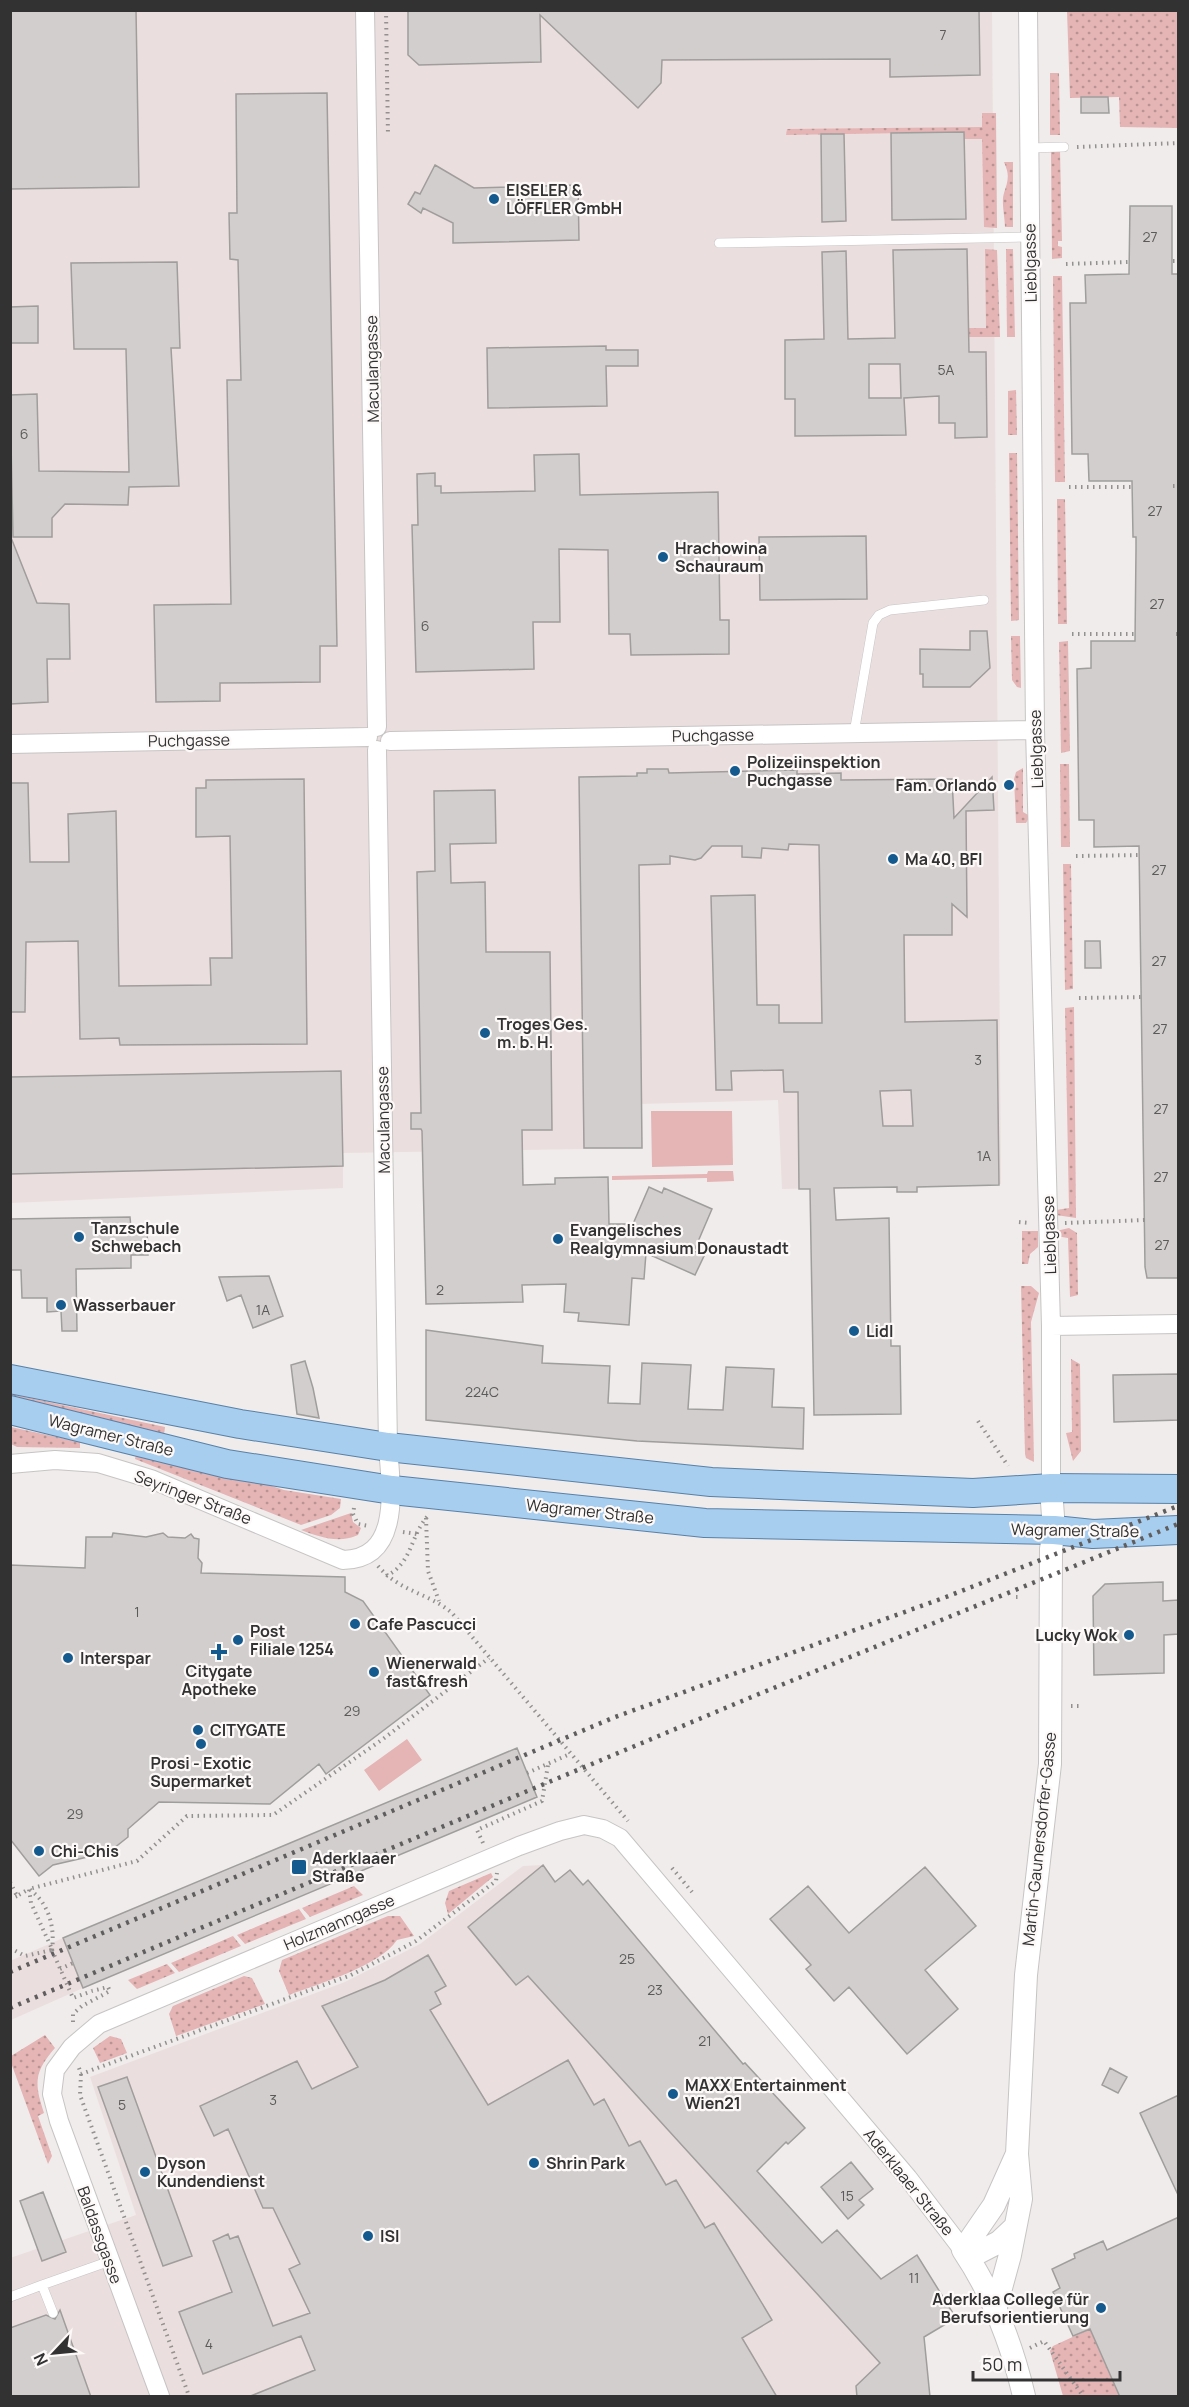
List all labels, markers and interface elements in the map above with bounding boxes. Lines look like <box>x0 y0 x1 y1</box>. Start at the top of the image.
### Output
house number: 7 <box>939 25 947 44</box>
place label: EISELER & LÖFFLER GmbH <box>506 179 622 219</box>
marker: EISELER & LÖFFLER GmbH <box>487 192 501 206</box>
street label: Lieblgasse <box>1018 223 1042 303</box>
house number: 27 <box>1142 227 1158 246</box>
street label: Maculangasse <box>360 315 384 423</box>
house number: 5A <box>938 360 955 379</box>
house number: 6 <box>20 424 28 443</box>
house number: 27 <box>1147 501 1163 520</box>
place label: Hrachowina Schauraum <box>675 537 767 577</box>
marker: Hrachowina Schauraum <box>656 550 670 564</box>
house number: 27 <box>1149 594 1165 613</box>
house number: 6 <box>421 616 429 635</box>
street label: Lieblgasse <box>1024 709 1048 789</box>
street label: Puchgasse <box>672 723 754 747</box>
street label: Puchgasse <box>148 728 230 752</box>
place label: Polizeiinspektion Puchgasse <box>747 751 881 791</box>
marker: Polizeiinspektion Puchgasse <box>728 764 742 778</box>
place label: Fam. Orlando <box>896 774 997 796</box>
marker: Fam. Orlando <box>1002 778 1016 792</box>
place label: Ma 40, BFI <box>905 848 982 870</box>
marker: Ma 40, BFI <box>886 852 900 866</box>
house number: 27 <box>1151 860 1167 879</box>
house number: 27 <box>1151 951 1167 970</box>
place label: Troges Ges. m. b. H. <box>497 1013 588 1053</box>
house number: 27 <box>1152 1019 1168 1038</box>
marker: Troges Ges. m. b. H. <box>478 1026 492 1040</box>
house number: 3 <box>974 1050 982 1069</box>
street label: Maculangasse <box>371 1066 395 1174</box>
house number: 27 <box>1153 1099 1169 1118</box>
house number: 1A <box>977 1146 991 1165</box>
house number: 27 <box>1153 1167 1169 1186</box>
street label: Lieblgasse <box>1037 1195 1061 1275</box>
place label: Tanzschule Schwebach <box>91 1217 181 1257</box>
place label: Evangelisches Realgymnasium Donaustadt <box>570 1219 789 1259</box>
marker: Tanzschule Schwebach <box>72 1230 86 1244</box>
marker: Evangelisches Realgymnasium Donaustadt <box>551 1232 565 1246</box>
house number: 27 <box>1154 1235 1170 1254</box>
house number: 2 <box>436 1280 444 1299</box>
place label: Wasserbauer <box>73 1294 176 1316</box>
marker: Wasserbauer <box>54 1298 68 1312</box>
house number: 1A <box>256 1300 270 1319</box>
place label: Lidl <box>866 1320 893 1342</box>
marker: Lidl <box>847 1324 861 1338</box>
house number: 224C <box>465 1382 499 1401</box>
street label: Wagramer Straße <box>46 1409 176 1461</box>
street label: Seyringer Straße <box>131 1465 255 1529</box>
street label: Wagramer Straße <box>525 1493 655 1529</box>
street label: Wagramer Straße <box>1011 1518 1139 1542</box>
house number: 1 <box>134 1602 140 1621</box>
place label: Cafe Pascucci <box>367 1613 476 1635</box>
marker: Cafe Pascucci <box>348 1617 362 1631</box>
place label: Post Filiale 1254 <box>250 1620 334 1660</box>
place label: Lucky Wok <box>1035 1624 1117 1646</box>
marker: Lucky Wok <box>1122 1628 1136 1642</box>
marker: Post Filiale 1254 <box>231 1633 245 1647</box>
marker: Citygate Apotheke <box>212 1645 226 1659</box>
place label: Interspar <box>80 1647 151 1669</box>
marker: Interspar <box>61 1651 75 1665</box>
place label: Wienerwald fast&fresh <box>386 1652 477 1692</box>
place label: Citygate Apotheke <box>181 1660 257 1700</box>
marker: Wienerwald fast&fresh <box>367 1665 381 1679</box>
house number: 29 <box>344 1701 360 1720</box>
place label: CITYGATE <box>210 1719 286 1741</box>
marker: CITYGATE <box>191 1723 205 1737</box>
street label: Martin-Gaunersdorfer-Gasse <box>1017 1731 1061 1947</box>
marker: Prosi - Exotic Supermarket <box>194 1737 208 1751</box>
place label: Prosi - Exotic Supermarket <box>150 1752 252 1792</box>
house number: 29 <box>67 1804 83 1823</box>
place label: Chi-Chis <box>51 1840 119 1862</box>
marker: Chi-Chis <box>32 1844 46 1858</box>
place label: Aderklaaer Straße <box>312 1847 396 1887</box>
marker: Aderklaaer Straße <box>290 1858 308 1876</box>
street label: Holzmanngasse <box>280 1889 398 1955</box>
house number: 25 <box>619 1949 635 1968</box>
house number: 23 <box>647 1980 663 1999</box>
house number: 21 <box>698 2031 712 2050</box>
place label: MAXX Entertainment Wien21 <box>685 2074 847 2114</box>
marker: MAXX Entertainment Wien21 <box>666 2087 680 2101</box>
house number: 3 <box>269 2090 277 2109</box>
house number: 5 <box>118 2095 126 2114</box>
street label: Aderklaaer Straße <box>859 2124 959 2240</box>
place label: Dyson Kundendienst <box>157 2152 265 2192</box>
place label: Shrin Park <box>546 2152 625 2174</box>
marker: Shrin Park <box>527 2156 541 2170</box>
marker: Dyson Kundendienst <box>138 2165 152 2179</box>
street label: Baldassgasse <box>72 2183 128 2287</box>
house number: 15 <box>840 2186 854 2205</box>
place label: ISI <box>380 2225 400 2247</box>
marker: ISI <box>361 2229 375 2243</box>
house number: 11 <box>909 2268 919 2287</box>
place label: Aderklaa College für Berufsorientierung <box>932 2288 1089 2328</box>
marker: Aderklaa College für Berufsorientierung <box>1094 2301 1108 2315</box>
north arrow <box>24 2323 84 2383</box>
house number: 4 <box>205 2334 213 2353</box>
scale bar <box>973 2344 1120 2382</box>
text: N <box>28 2350 53 2370</box>
text: 50 m <box>982 2352 1022 2376</box>

